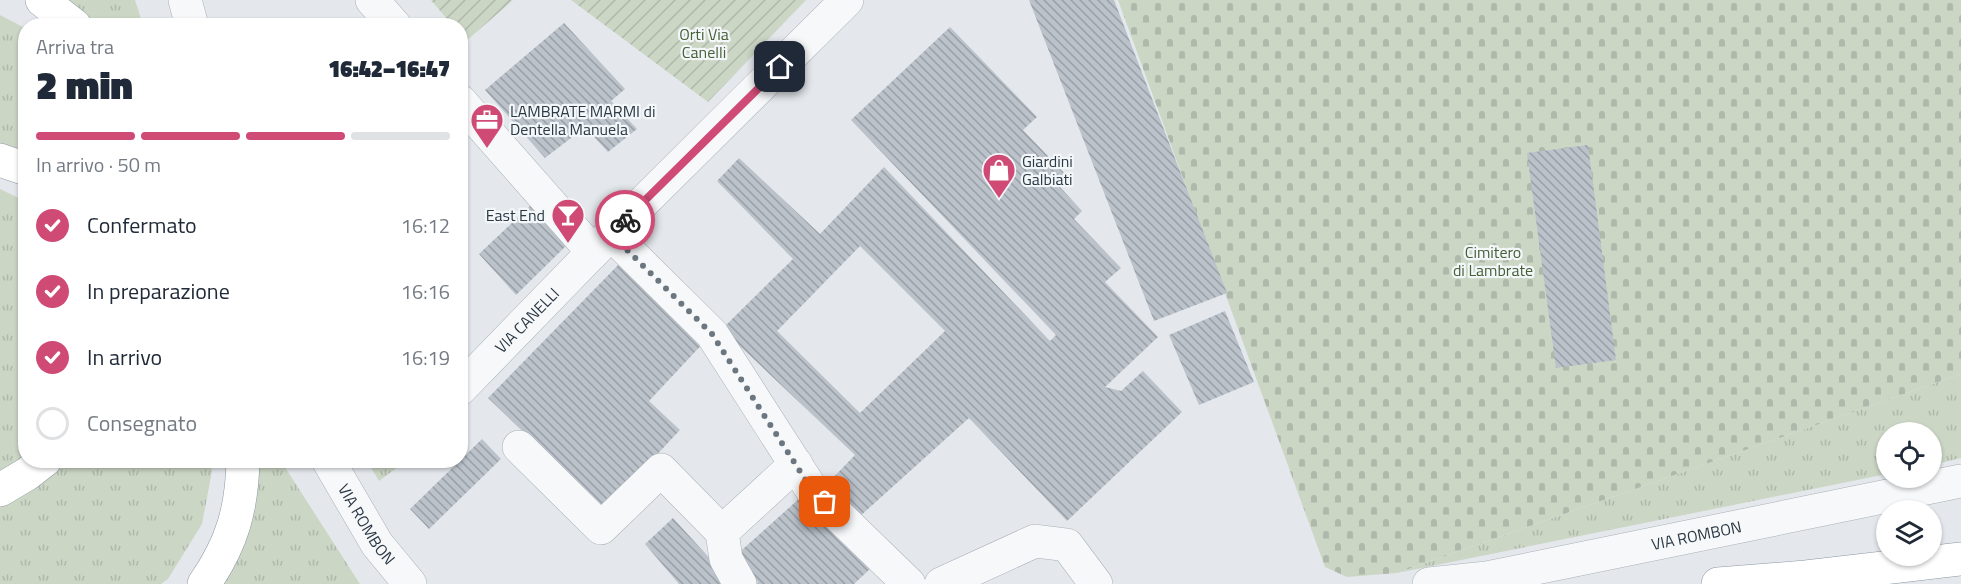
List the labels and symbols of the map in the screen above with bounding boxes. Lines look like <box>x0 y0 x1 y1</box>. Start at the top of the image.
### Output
park label: Orti Via Canelli <box>679 22 729 64</box>
pin <box>754 41 805 92</box>
place label: LAMBRATE MARMI di Dentella Manuela <box>510 99 656 141</box>
office icon: LAMBRATE MARMI di Dentella Manuela <box>469 102 505 149</box>
place label: Giardini Galbiati <box>1022 149 1073 191</box>
shop icon: Giardini Galbiati <box>981 152 1017 199</box>
courier <box>595 190 655 250</box>
bar icon: East End <box>550 197 586 244</box>
place label: East End <box>486 203 545 227</box>
park label: Cimitero di Lambrate <box>1453 240 1533 282</box>
street label: VIA CANELLI <box>489 282 565 358</box>
pin <box>799 476 850 527</box>
street label: VIA ROMBON <box>332 479 401 570</box>
street label: VIA ROMBON <box>1649 514 1744 556</box>

